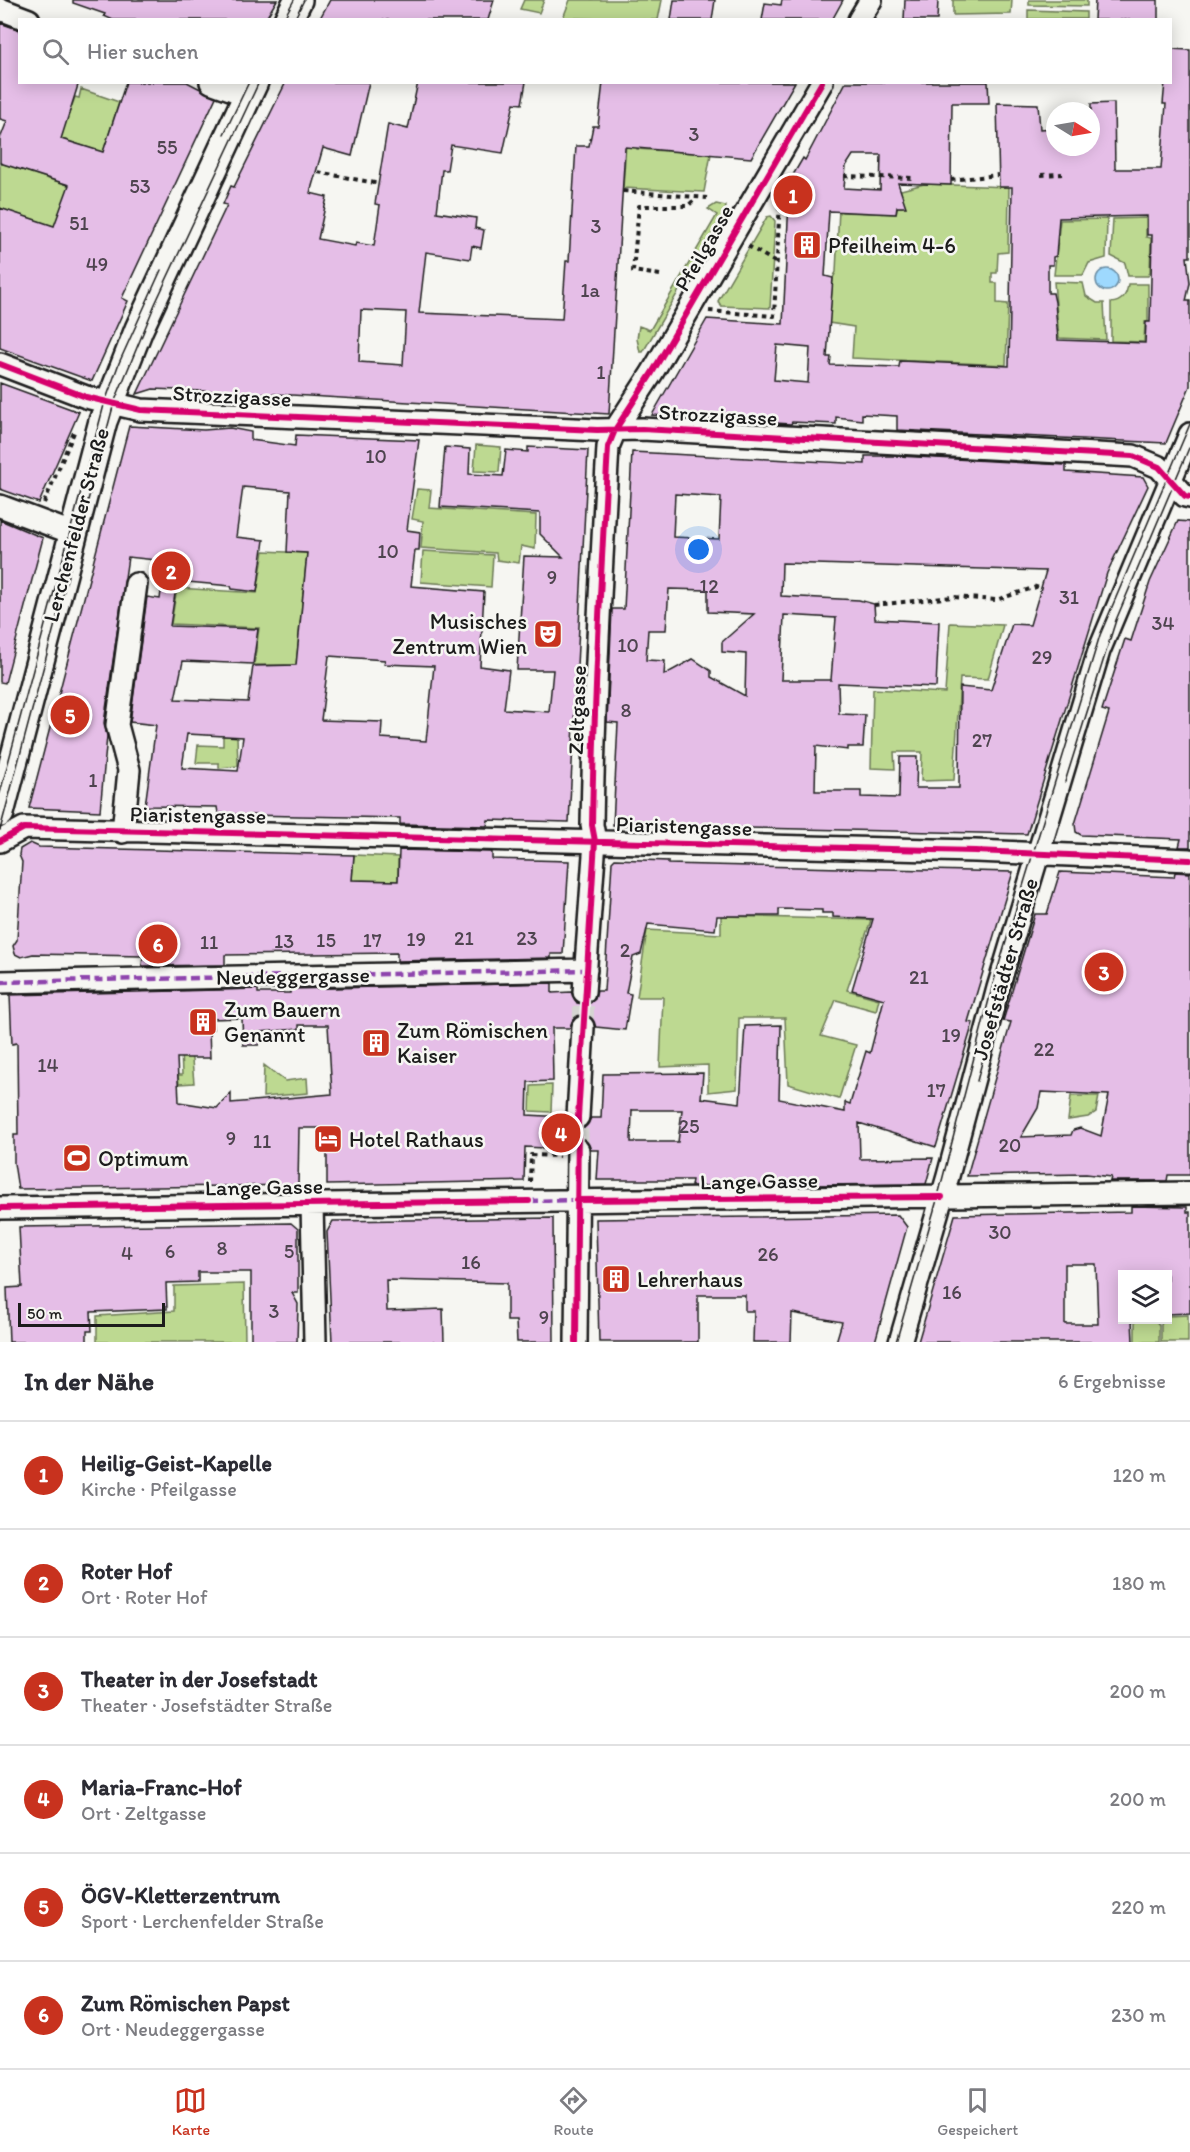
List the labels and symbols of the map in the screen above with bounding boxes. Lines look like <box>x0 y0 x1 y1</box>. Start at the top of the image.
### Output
north arrow <box>1046 102 1100 156</box>
house number: 3 <box>689 122 700 146</box>
house number: 55 <box>157 135 178 159</box>
pin: 1 <box>774 172 812 218</box>
house number: 53 <box>129 174 151 198</box>
street label: Pfeilgasse <box>668 200 740 296</box>
house number: 51 <box>69 211 89 235</box>
house number: 3 <box>591 214 602 238</box>
building icon: Pfeilheim 4-6 <box>791 229 823 261</box>
place label: Pfeilheim 4-6 <box>828 232 956 259</box>
house number: 49 <box>86 252 108 276</box>
house number: 1a <box>580 278 600 302</box>
house number: 1 <box>596 360 606 384</box>
street label: Strozzigasse <box>172 379 292 413</box>
street label: Strozzigasse <box>658 398 778 432</box>
street label: Lerchenfelder Straße <box>37 425 115 625</box>
house number: 10 <box>365 444 387 468</box>
your location <box>684 535 713 564</box>
house number: 10 <box>377 539 399 563</box>
pin: 2 <box>152 548 190 594</box>
house number: 9 <box>547 565 557 589</box>
house number: 12 <box>699 574 719 598</box>
house number: 31 <box>1059 585 1079 609</box>
place label: Musisches Zentrum Wien <box>393 608 527 660</box>
house number: 34 <box>1152 611 1174 635</box>
theatre icon: Musisches Zentrum Wien <box>532 618 564 650</box>
house number: 10 <box>617 633 639 657</box>
house number: 29 <box>1032 645 1052 669</box>
street label: Zeltgasse <box>562 665 592 755</box>
pin: 5 <box>50 692 90 738</box>
house number: 8 <box>621 698 632 722</box>
house number: 27 <box>972 728 992 752</box>
house number: 1 <box>88 768 98 792</box>
street label: Piaristengasse <box>129 800 267 830</box>
street label: Piaristengasse <box>615 810 753 842</box>
street label: Josefstädter Straße <box>966 875 1044 1063</box>
pin: 6 <box>138 922 178 966</box>
house number: 21 <box>454 926 474 950</box>
house number: 23 <box>516 926 538 950</box>
house number: 19 <box>406 927 426 951</box>
house number: 15 <box>316 928 336 952</box>
house number: 17 <box>362 928 382 952</box>
house number: 13 <box>274 929 294 953</box>
house number: 11 <box>200 930 218 954</box>
house number: 2 <box>620 938 631 962</box>
pin: 3 <box>1084 950 1124 994</box>
street label: Neudeggergasse <box>216 961 370 991</box>
house number: 21 <box>909 965 929 989</box>
place label: Zum Bauern Genannt <box>224 996 341 1048</box>
building icon: Zum Bauern Genannt <box>187 1006 219 1038</box>
place label: Zum Römischen Kaiser <box>397 1017 548 1069</box>
house number: 19 <box>941 1023 961 1047</box>
building icon: Zum Römischen Kaiser <box>360 1027 392 1059</box>
house number: 22 <box>1033 1037 1055 1061</box>
house number: 14 <box>37 1053 59 1077</box>
house number: 17 <box>926 1078 946 1102</box>
pin: 4 <box>542 1110 580 1156</box>
house number: 25 <box>678 1114 700 1138</box>
hotel icon: Hotel Rathaus <box>312 1123 344 1155</box>
house number: 9 <box>226 1126 236 1150</box>
place label: Hotel Rathaus <box>349 1126 484 1153</box>
house number: 11 <box>253 1129 271 1153</box>
house number: 20 <box>999 1133 1021 1157</box>
sports icon: Optimum <box>61 1142 93 1174</box>
place label: Optimum <box>98 1145 189 1172</box>
street label: Lange Gasse <box>700 1166 818 1196</box>
street label: Lange Gasse <box>205 1172 323 1202</box>
house number: 30 <box>988 1220 1012 1244</box>
house number: 8 <box>217 1236 228 1260</box>
house number: 6 <box>165 1239 175 1263</box>
house number: 5 <box>284 1239 294 1263</box>
house number: 4 <box>121 1241 133 1265</box>
house number: 26 <box>757 1242 779 1266</box>
house number: 16 <box>461 1250 481 1274</box>
building icon: Lehrerhaus <box>600 1263 632 1295</box>
place label: Lehrerhaus <box>637 1266 743 1293</box>
house number: 16 <box>942 1280 962 1304</box>
house number: 3 <box>269 1299 280 1323</box>
scale bar <box>18 1300 165 1328</box>
house number: 9 <box>539 1305 549 1329</box>

